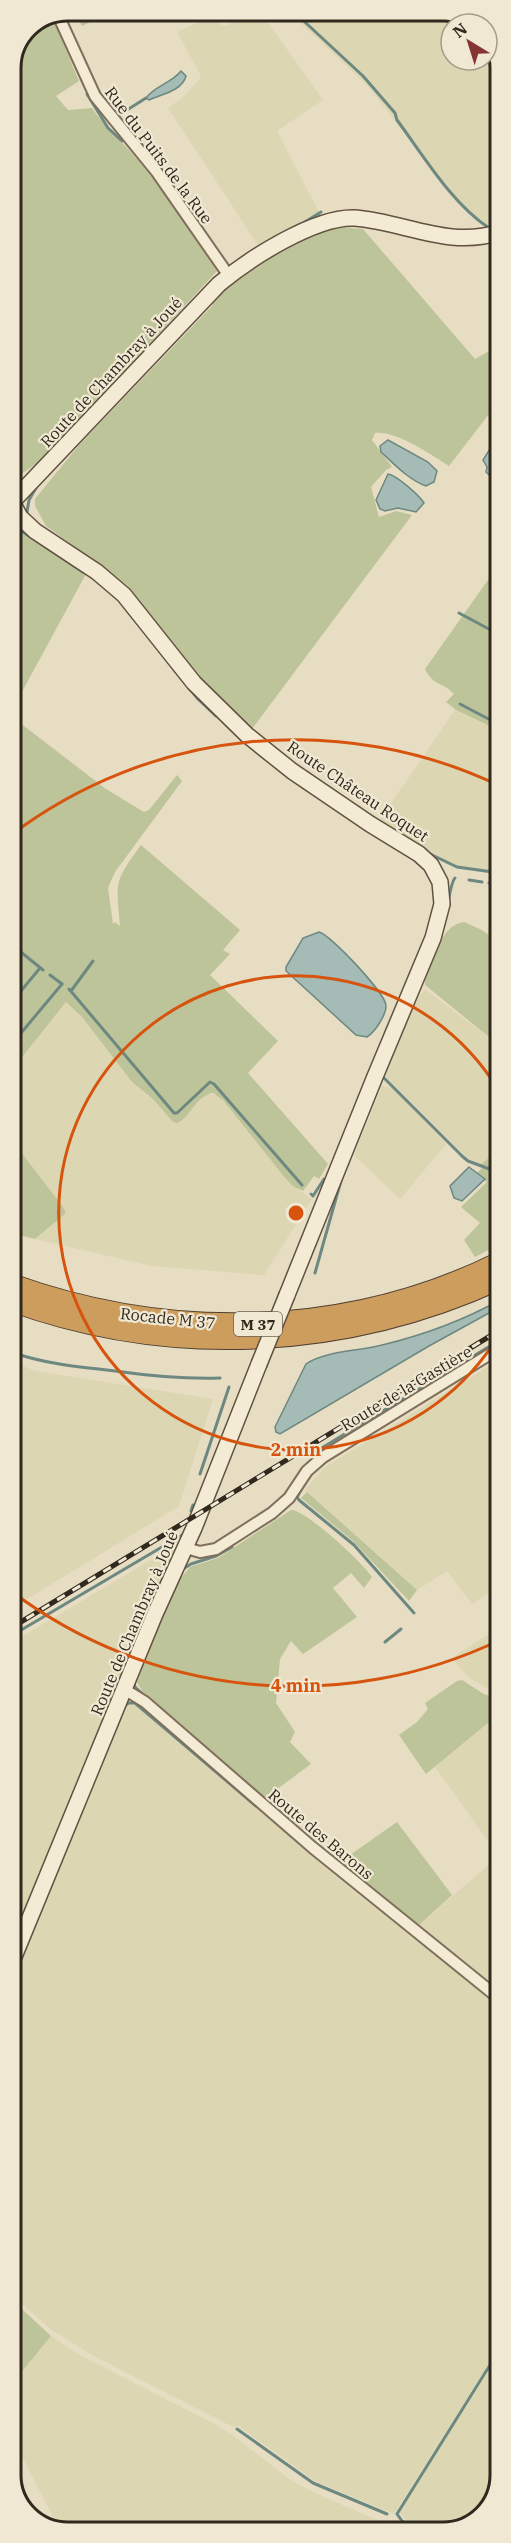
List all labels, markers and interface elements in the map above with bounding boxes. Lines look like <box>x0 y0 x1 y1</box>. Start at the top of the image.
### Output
north arrow <box>439 12 499 72</box>
text: N <box>449 18 471 42</box>
street label: Rue du Puits de la Rue <box>101 82 217 228</box>
street label: Route de Chambray à Joué <box>36 293 186 451</box>
street label: Route Château Roquet <box>283 736 433 846</box>
centre of rings <box>286 1203 306 1223</box>
street label: Rocade M 37 <box>119 1303 217 1333</box>
road number: M 37 <box>234 1312 282 1336</box>
street label: Route de la Gastière <box>337 1341 475 1435</box>
text: 2 min <box>271 1438 321 1461</box>
street label: Route de Chambray à Joué <box>86 1528 182 1718</box>
text: 4 min <box>271 1674 321 1697</box>
street label: Route des Barons <box>264 1784 378 1884</box>

